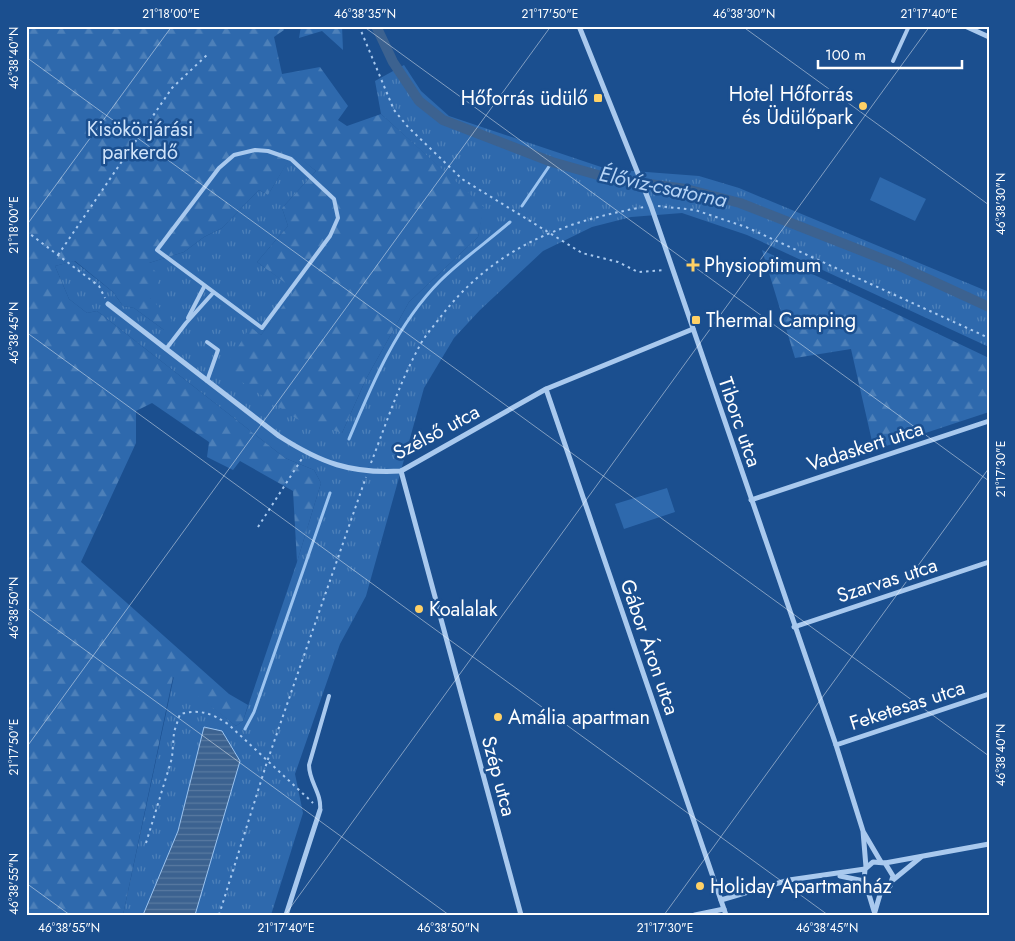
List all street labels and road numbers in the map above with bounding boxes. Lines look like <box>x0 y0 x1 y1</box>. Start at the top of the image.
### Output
street label: Tiborc utca <box>711 373 768 471</box>
street label: Szélső utca <box>388 398 485 467</box>
street label: Vadaskert utca <box>803 414 927 479</box>
street label: Szarvas utca <box>833 551 941 610</box>
street label: Gábor Áron utca <box>613 575 686 719</box>
street label: Feketesas utca <box>846 673 969 738</box>
street label: Szép utca <box>474 733 523 820</box>

